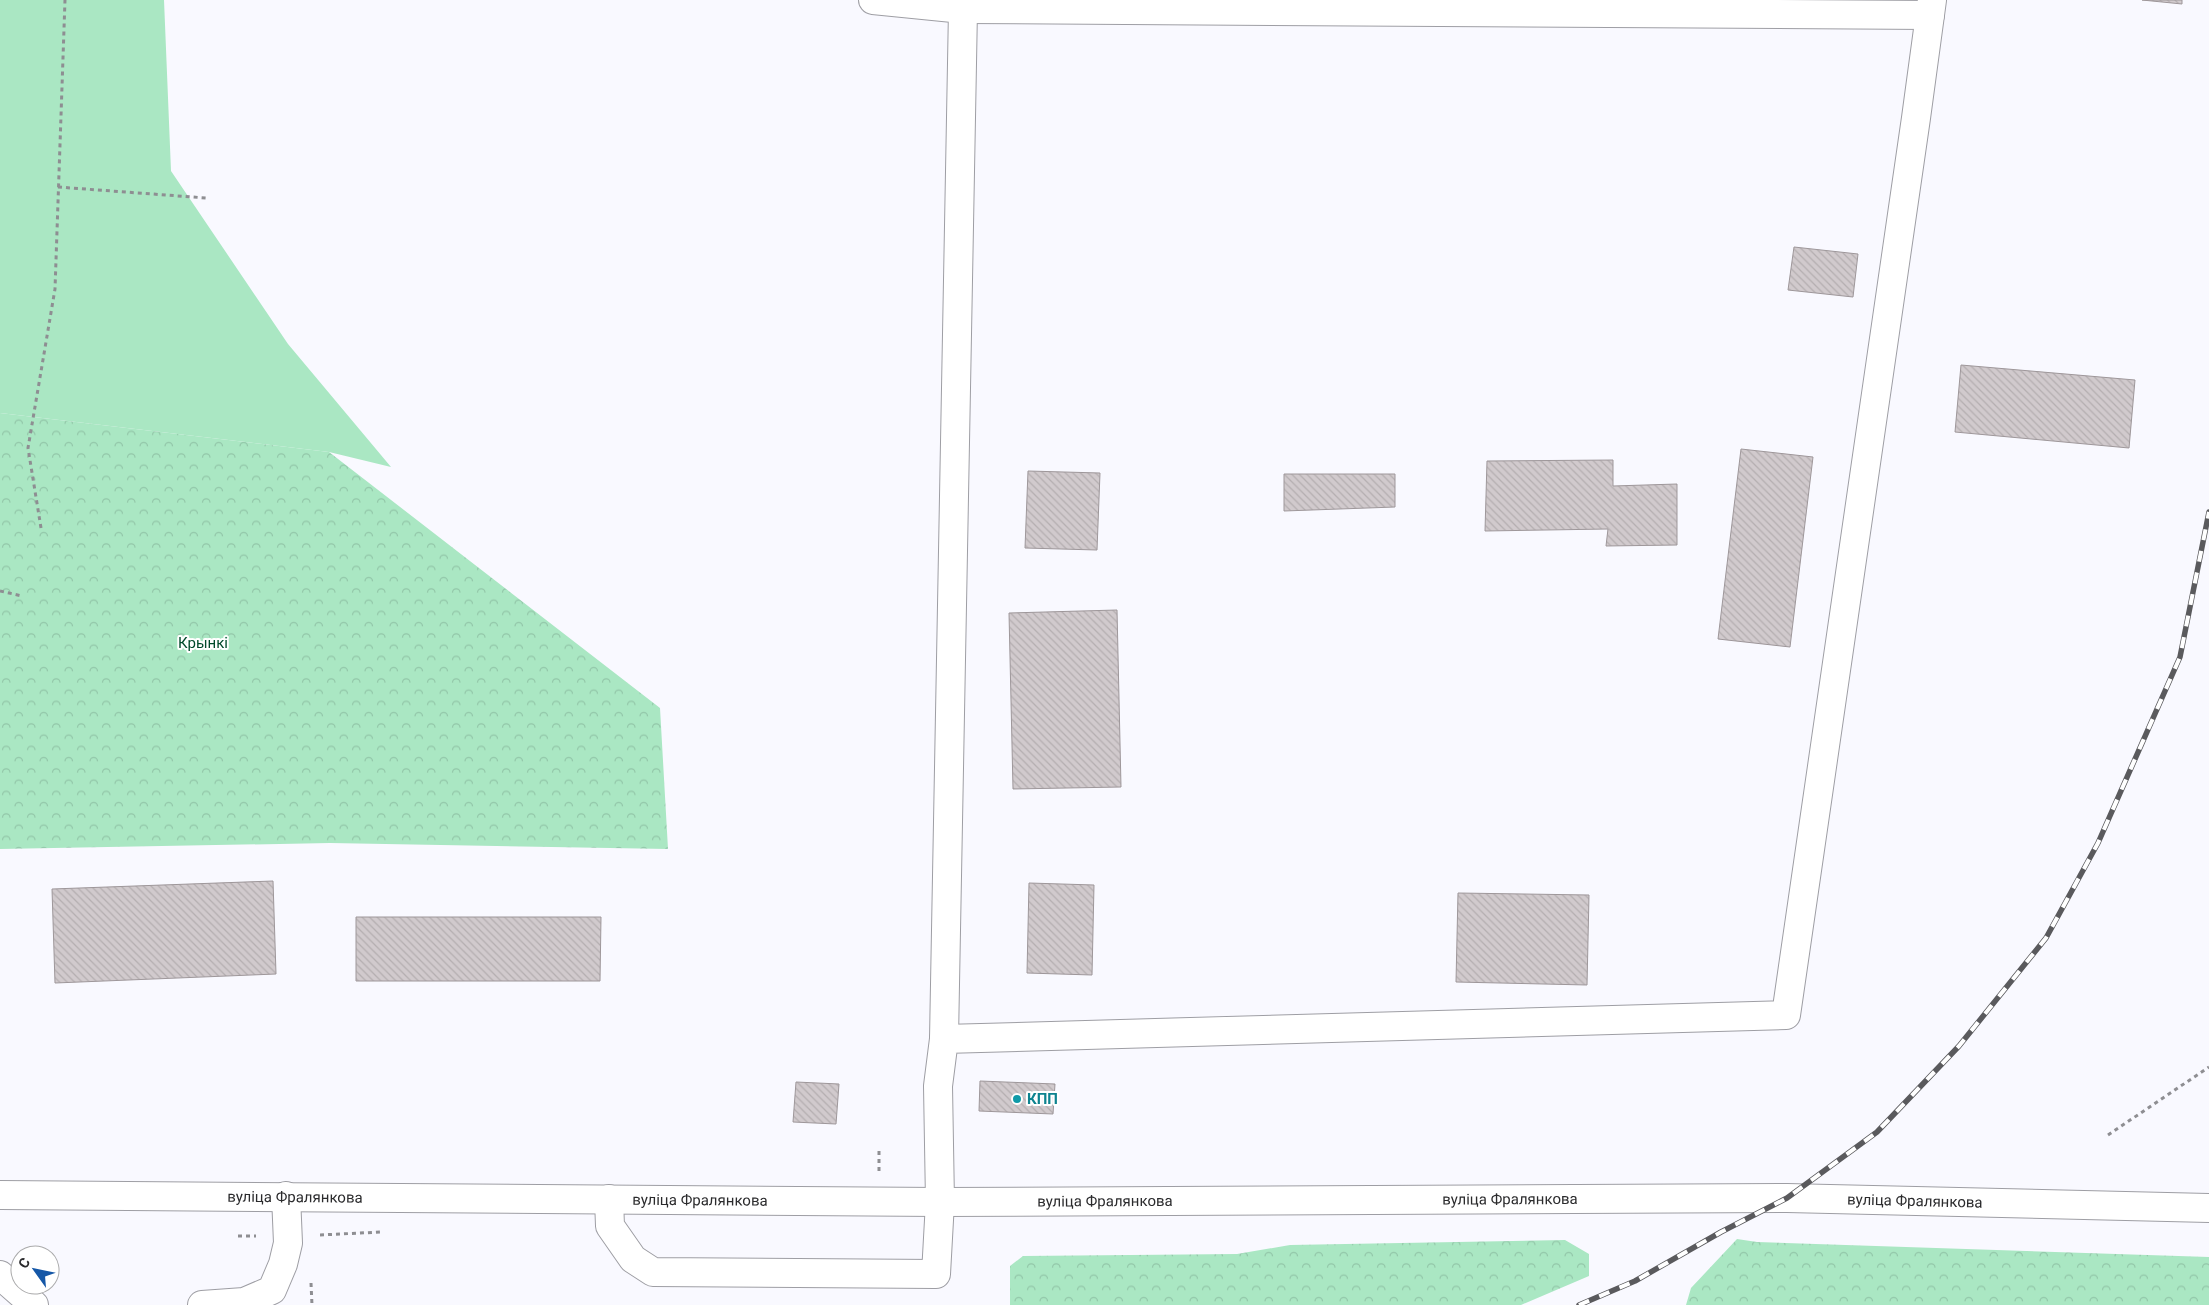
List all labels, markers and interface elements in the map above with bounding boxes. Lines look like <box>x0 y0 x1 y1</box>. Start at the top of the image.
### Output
park label: Крынкі <box>178 634 228 652</box>
place label: КПП <box>1027 1090 1058 1108</box>
marker: КПП <box>1011 1093 1023 1105</box>
street label: вуліца Фралянкова <box>227 1188 363 1207</box>
street label: вуліца Фралянкова <box>1442 1190 1578 1209</box>
street label: вуліца Фралянкова <box>1847 1190 1983 1212</box>
street label: вуліца Фралянкова <box>632 1191 768 1210</box>
street label: вуліца Фралянкова <box>1037 1192 1173 1211</box>
north arrow <box>10 1245 60 1295</box>
text: С <box>15 1255 33 1271</box>

